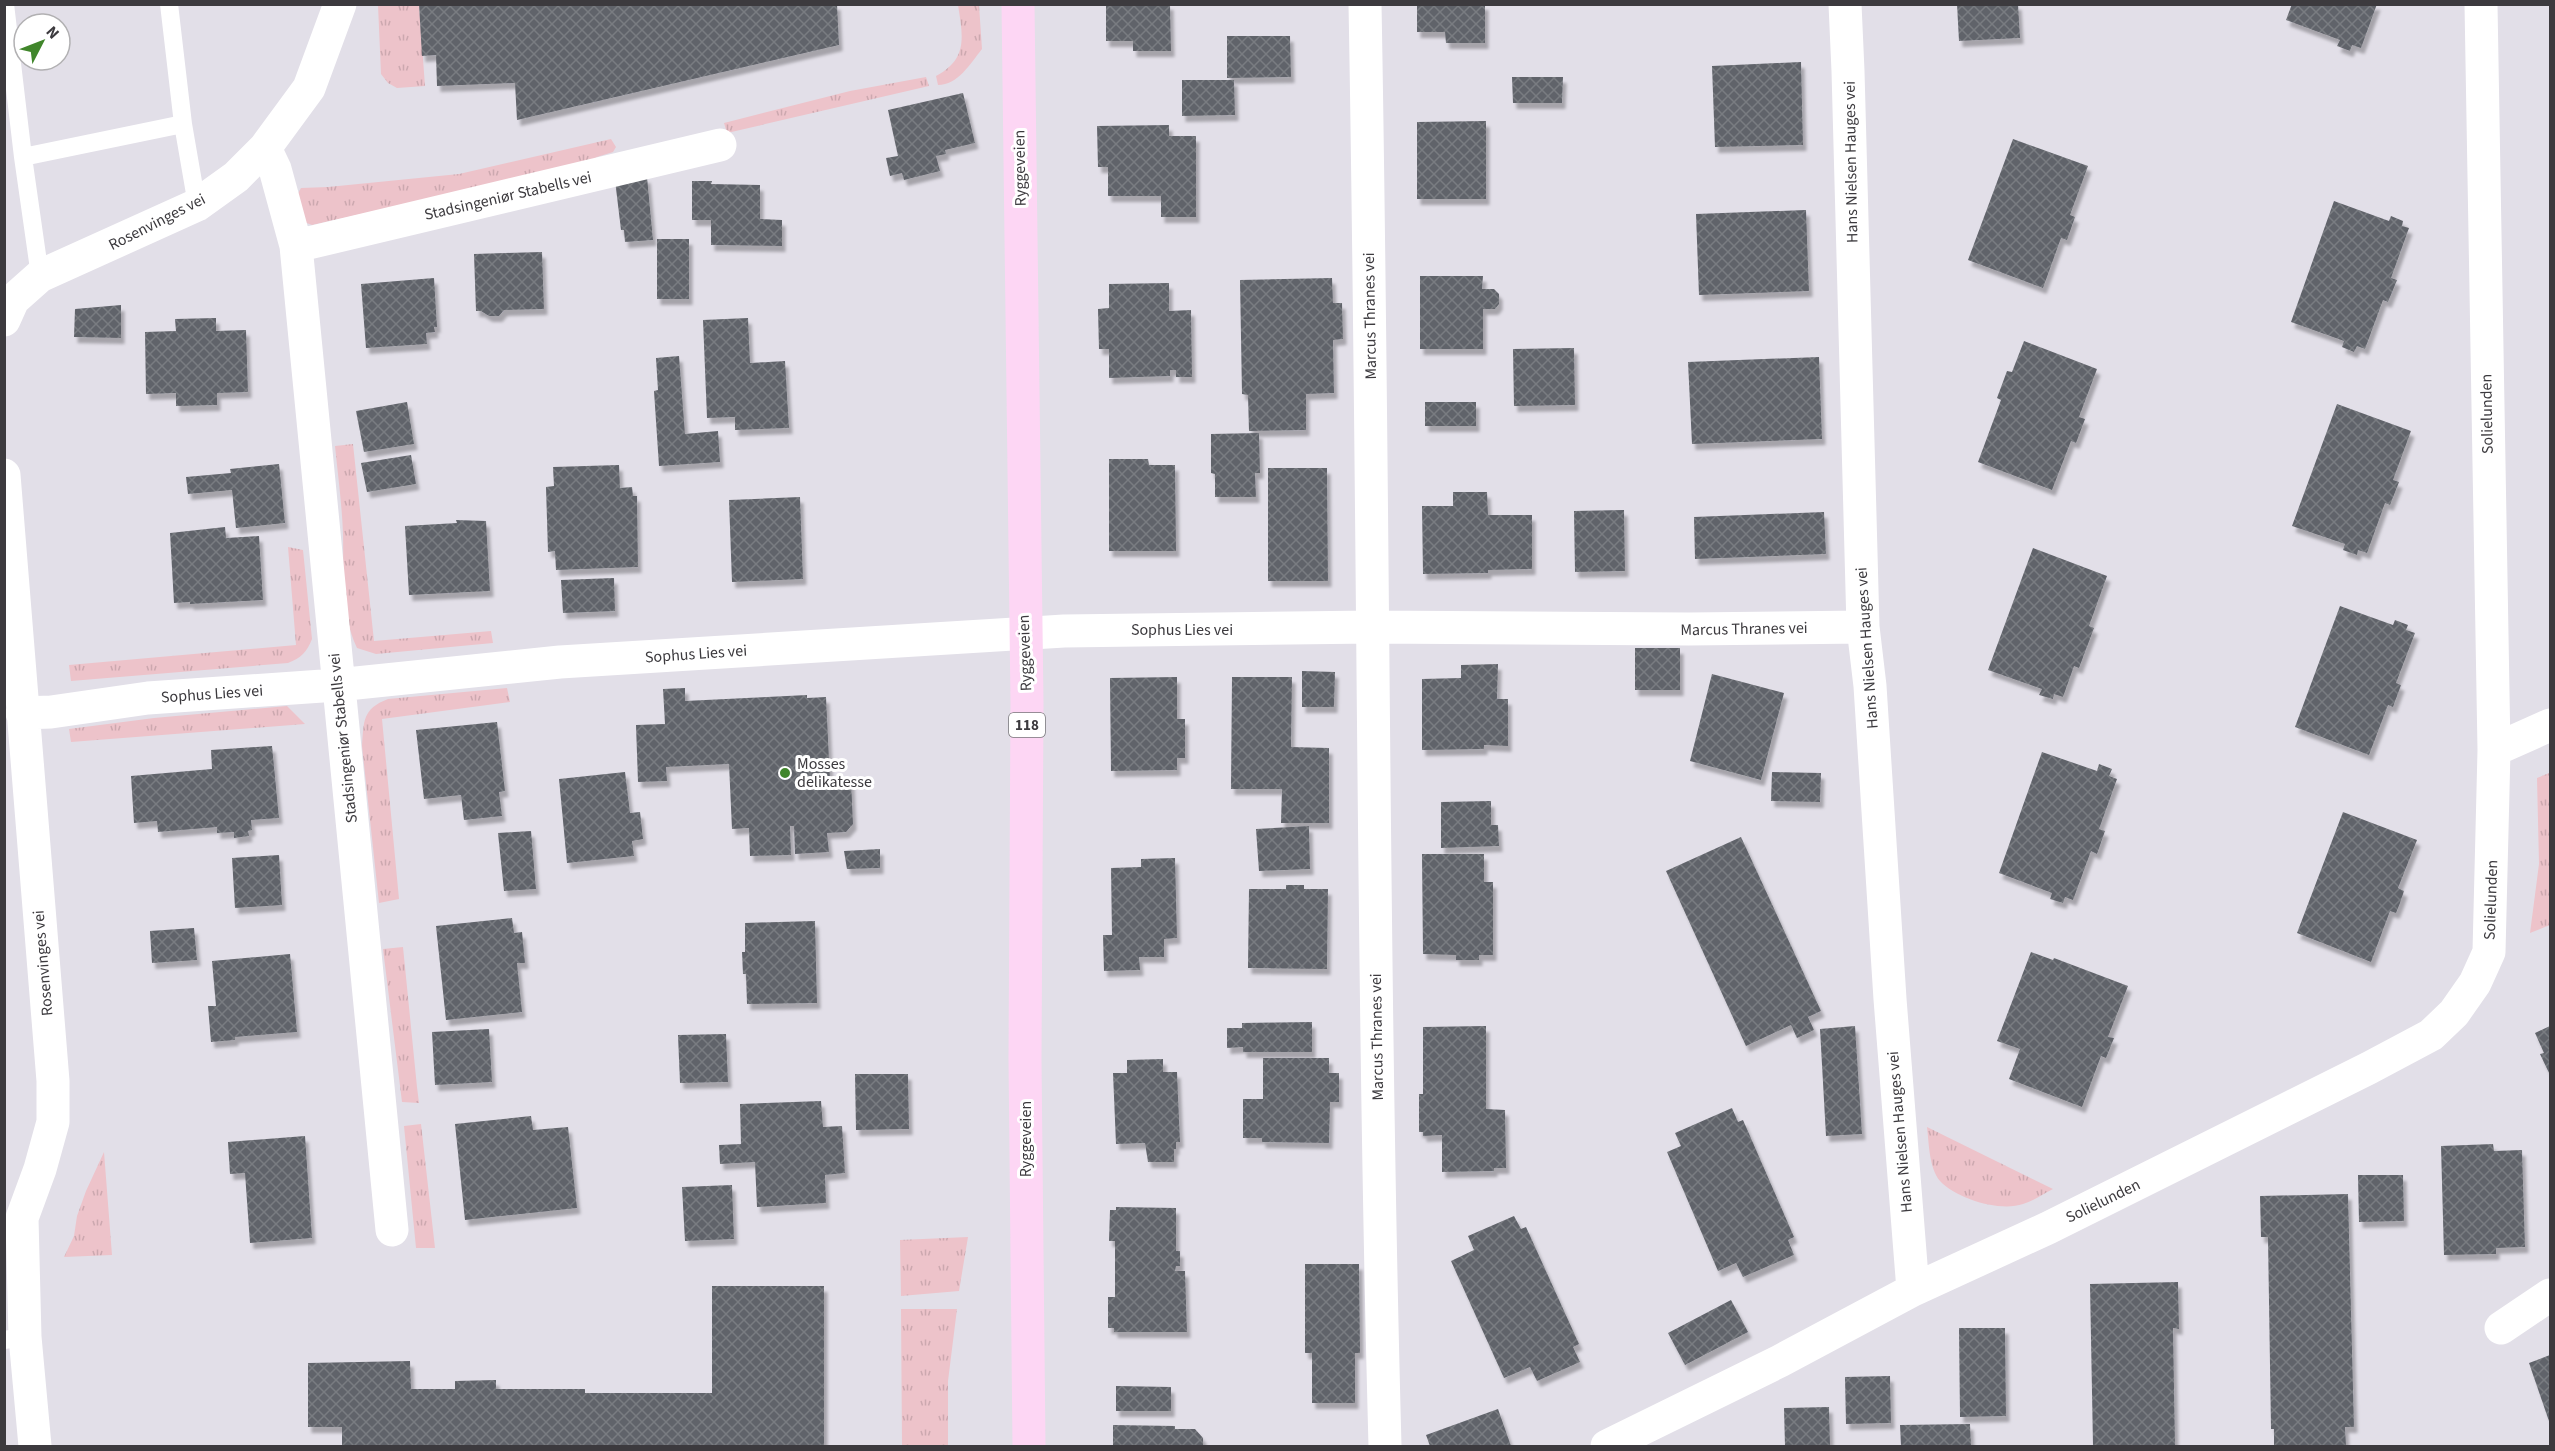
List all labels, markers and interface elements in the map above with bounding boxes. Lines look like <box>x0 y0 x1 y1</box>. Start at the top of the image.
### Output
north arrow <box>12 12 72 72</box>
text: N <box>41 21 64 44</box>
street label: Hans Nielsen Hauges vei <box>1839 81 1863 243</box>
street label: Ryggeveien <box>1008 130 1032 206</box>
street label: Stadsingeniør Stabells vei <box>422 166 594 226</box>
street label: Rosenvinges vei <box>105 188 209 256</box>
street label: Marcus Thranes vei <box>1358 252 1382 380</box>
street label: Solielunden <box>2475 374 2499 454</box>
street label: Hans Nielsen Hauges vei <box>1850 566 1884 730</box>
street label: Ryggeveien <box>1013 614 1037 692</box>
street label: Marcus Thranes vei <box>1680 617 1808 641</box>
street label: Sophus Lies vei <box>1131 619 1233 641</box>
street label: Sophus Lies vei <box>644 639 748 669</box>
street label: Stadsingeniør Stabells vei <box>323 652 363 824</box>
street label: Sophus Lies vei <box>160 679 264 709</box>
road number: 118 <box>1009 713 1045 737</box>
place label: Mosses delikatesse <box>797 753 872 793</box>
marker: Mosses delikatesse <box>778 766 792 780</box>
street label: Solielunden <box>2479 859 2503 941</box>
street label: Rosenvinges vei <box>27 909 59 1017</box>
street label: Marcus Thranes vei <box>1365 973 1389 1101</box>
street label: Hans Nielsen Hauges vei <box>1882 1050 1918 1214</box>
street label: Ryggeveien <box>1015 1101 1037 1177</box>
street label: Solielunden <box>2062 1174 2144 1228</box>

